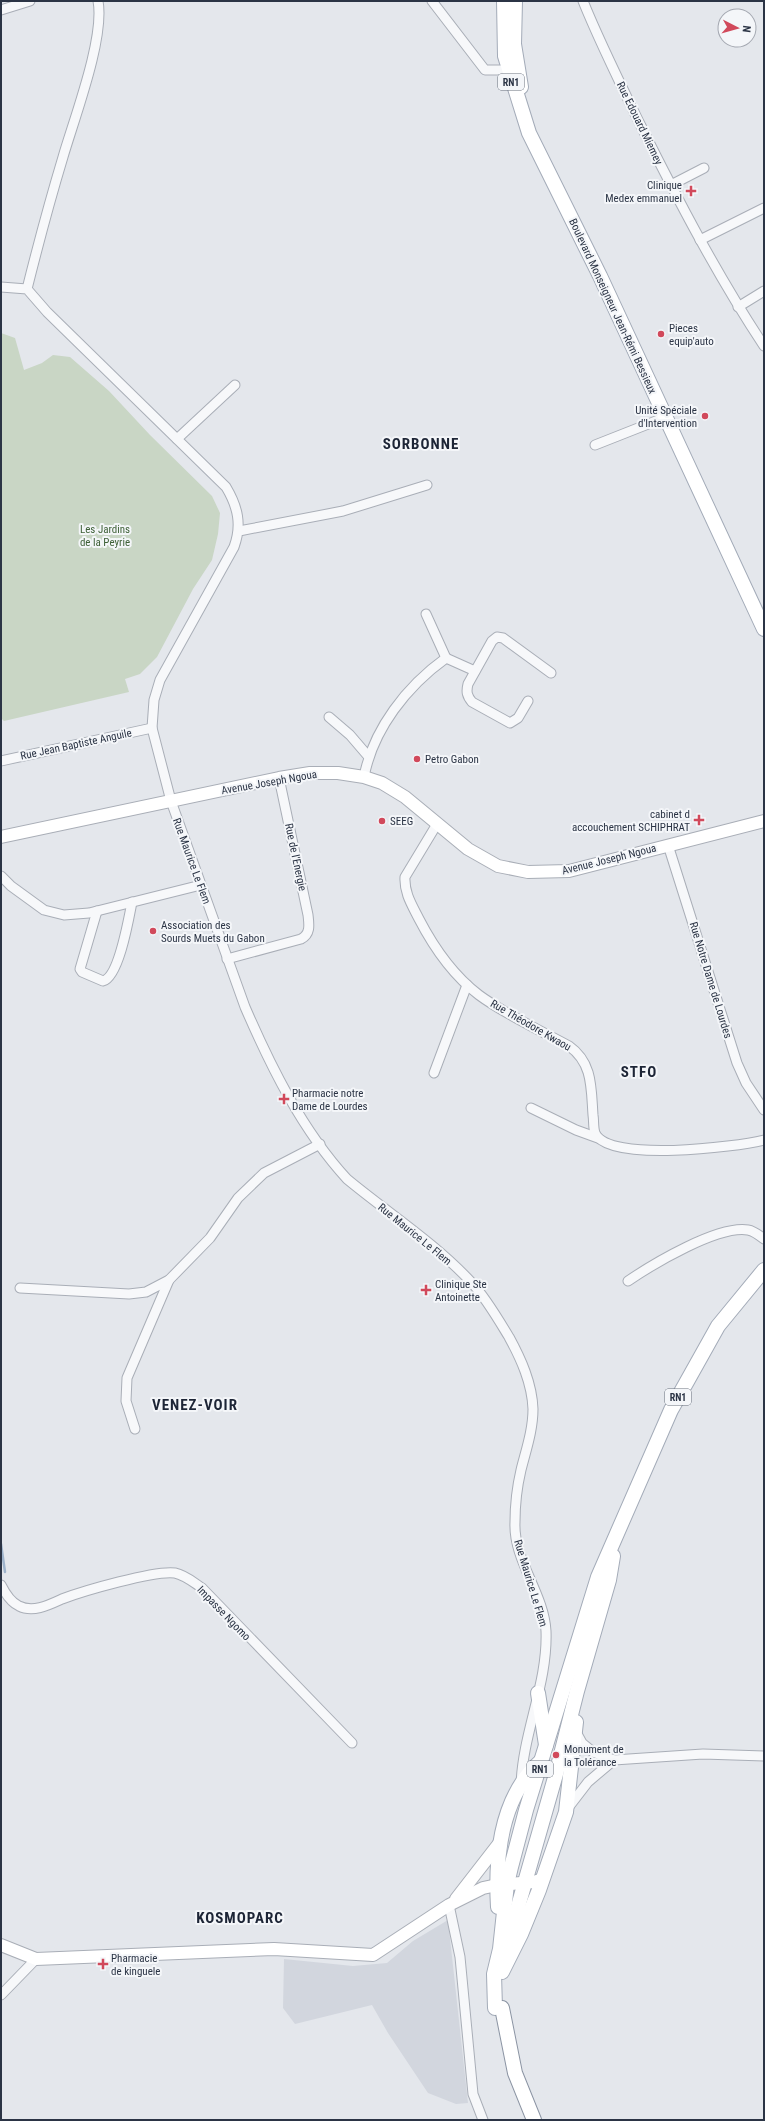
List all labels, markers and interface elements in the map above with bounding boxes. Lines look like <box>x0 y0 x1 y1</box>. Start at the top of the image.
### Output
north arrow <box>717 8 757 48</box>
text: N <box>740 25 753 33</box>
road number: RN1 <box>498 74 524 90</box>
street label: Rue Edouard Miemey <box>614 79 666 167</box>
place label: Clinique Medex emmanuel <box>605 179 682 205</box>
marker: Clinique Medex emmanuel <box>685 185 697 197</box>
street label: Boulevard Monseigneur Jean-Rémi Bessieux <box>566 217 659 396</box>
place label: Pieces equip'auto <box>669 322 714 348</box>
marker: Pieces equip'auto <box>656 329 666 339</box>
place label: Unité Spéciale d'Intervention <box>635 404 697 430</box>
marker: Unité Spéciale d'Intervention <box>700 411 710 421</box>
district label: SORBONNE <box>383 435 459 453</box>
park label: Les Jardins de la Peyrie <box>80 523 130 549</box>
street label: Rue Jean Baptiste Anguile <box>19 726 133 763</box>
place label: Petro Gabon <box>425 753 479 766</box>
marker: Petro Gabon <box>412 754 422 764</box>
street label: Avenue Joseph Ngoua <box>220 768 318 797</box>
place label: cabinet d accouchement SCHIPHRAT <box>572 808 690 834</box>
marker: cabinet d accouchement SCHIPHRAT <box>693 814 705 826</box>
place label: SEEG <box>390 815 413 828</box>
street label: Rue Maurice Le Flem <box>170 816 213 906</box>
marker: SEEG <box>377 816 387 826</box>
street label: Rue de l'Energie <box>282 822 309 892</box>
street label: Avenue Joseph Ngoua <box>561 841 658 878</box>
place label: Association des Sourds Muets du Gabon <box>161 919 265 945</box>
street label: Rue Notre Dame de Lourdes <box>687 920 734 1040</box>
marker: Association des Sourds Muets du Gabon <box>148 926 158 936</box>
street label: Rue Théodore Kwaou <box>488 997 573 1054</box>
district label: STFO <box>621 1063 657 1081</box>
place label: Pharmacie notre Dame de Lourdes <box>292 1087 368 1113</box>
marker: Pharmacie notre Dame de Lourdes <box>279 1094 289 1104</box>
street label: Rue Maurice Le Flem <box>375 1201 454 1268</box>
place label: Clinique Ste Antoinette <box>435 1278 487 1304</box>
marker: Clinique Ste Antoinette <box>420 1284 432 1296</box>
road number: RN1 <box>665 1389 691 1405</box>
district label: VENEZ-VOIR <box>152 1396 238 1414</box>
street label: Rue Maurice Le Flem <box>511 1538 550 1628</box>
street label: Impasse Ngomo <box>194 1583 253 1644</box>
place label: Monument de la Tolérance <box>564 1743 624 1769</box>
marker: Monument de la Tolérance <box>551 1750 561 1760</box>
road number: RN1 <box>527 1761 553 1777</box>
district label: KOSMOPARC <box>196 1909 284 1927</box>
place label: Pharmacie de kinguele <box>111 1952 161 1978</box>
marker: Pharmacie de kinguele <box>98 1959 108 1969</box>

